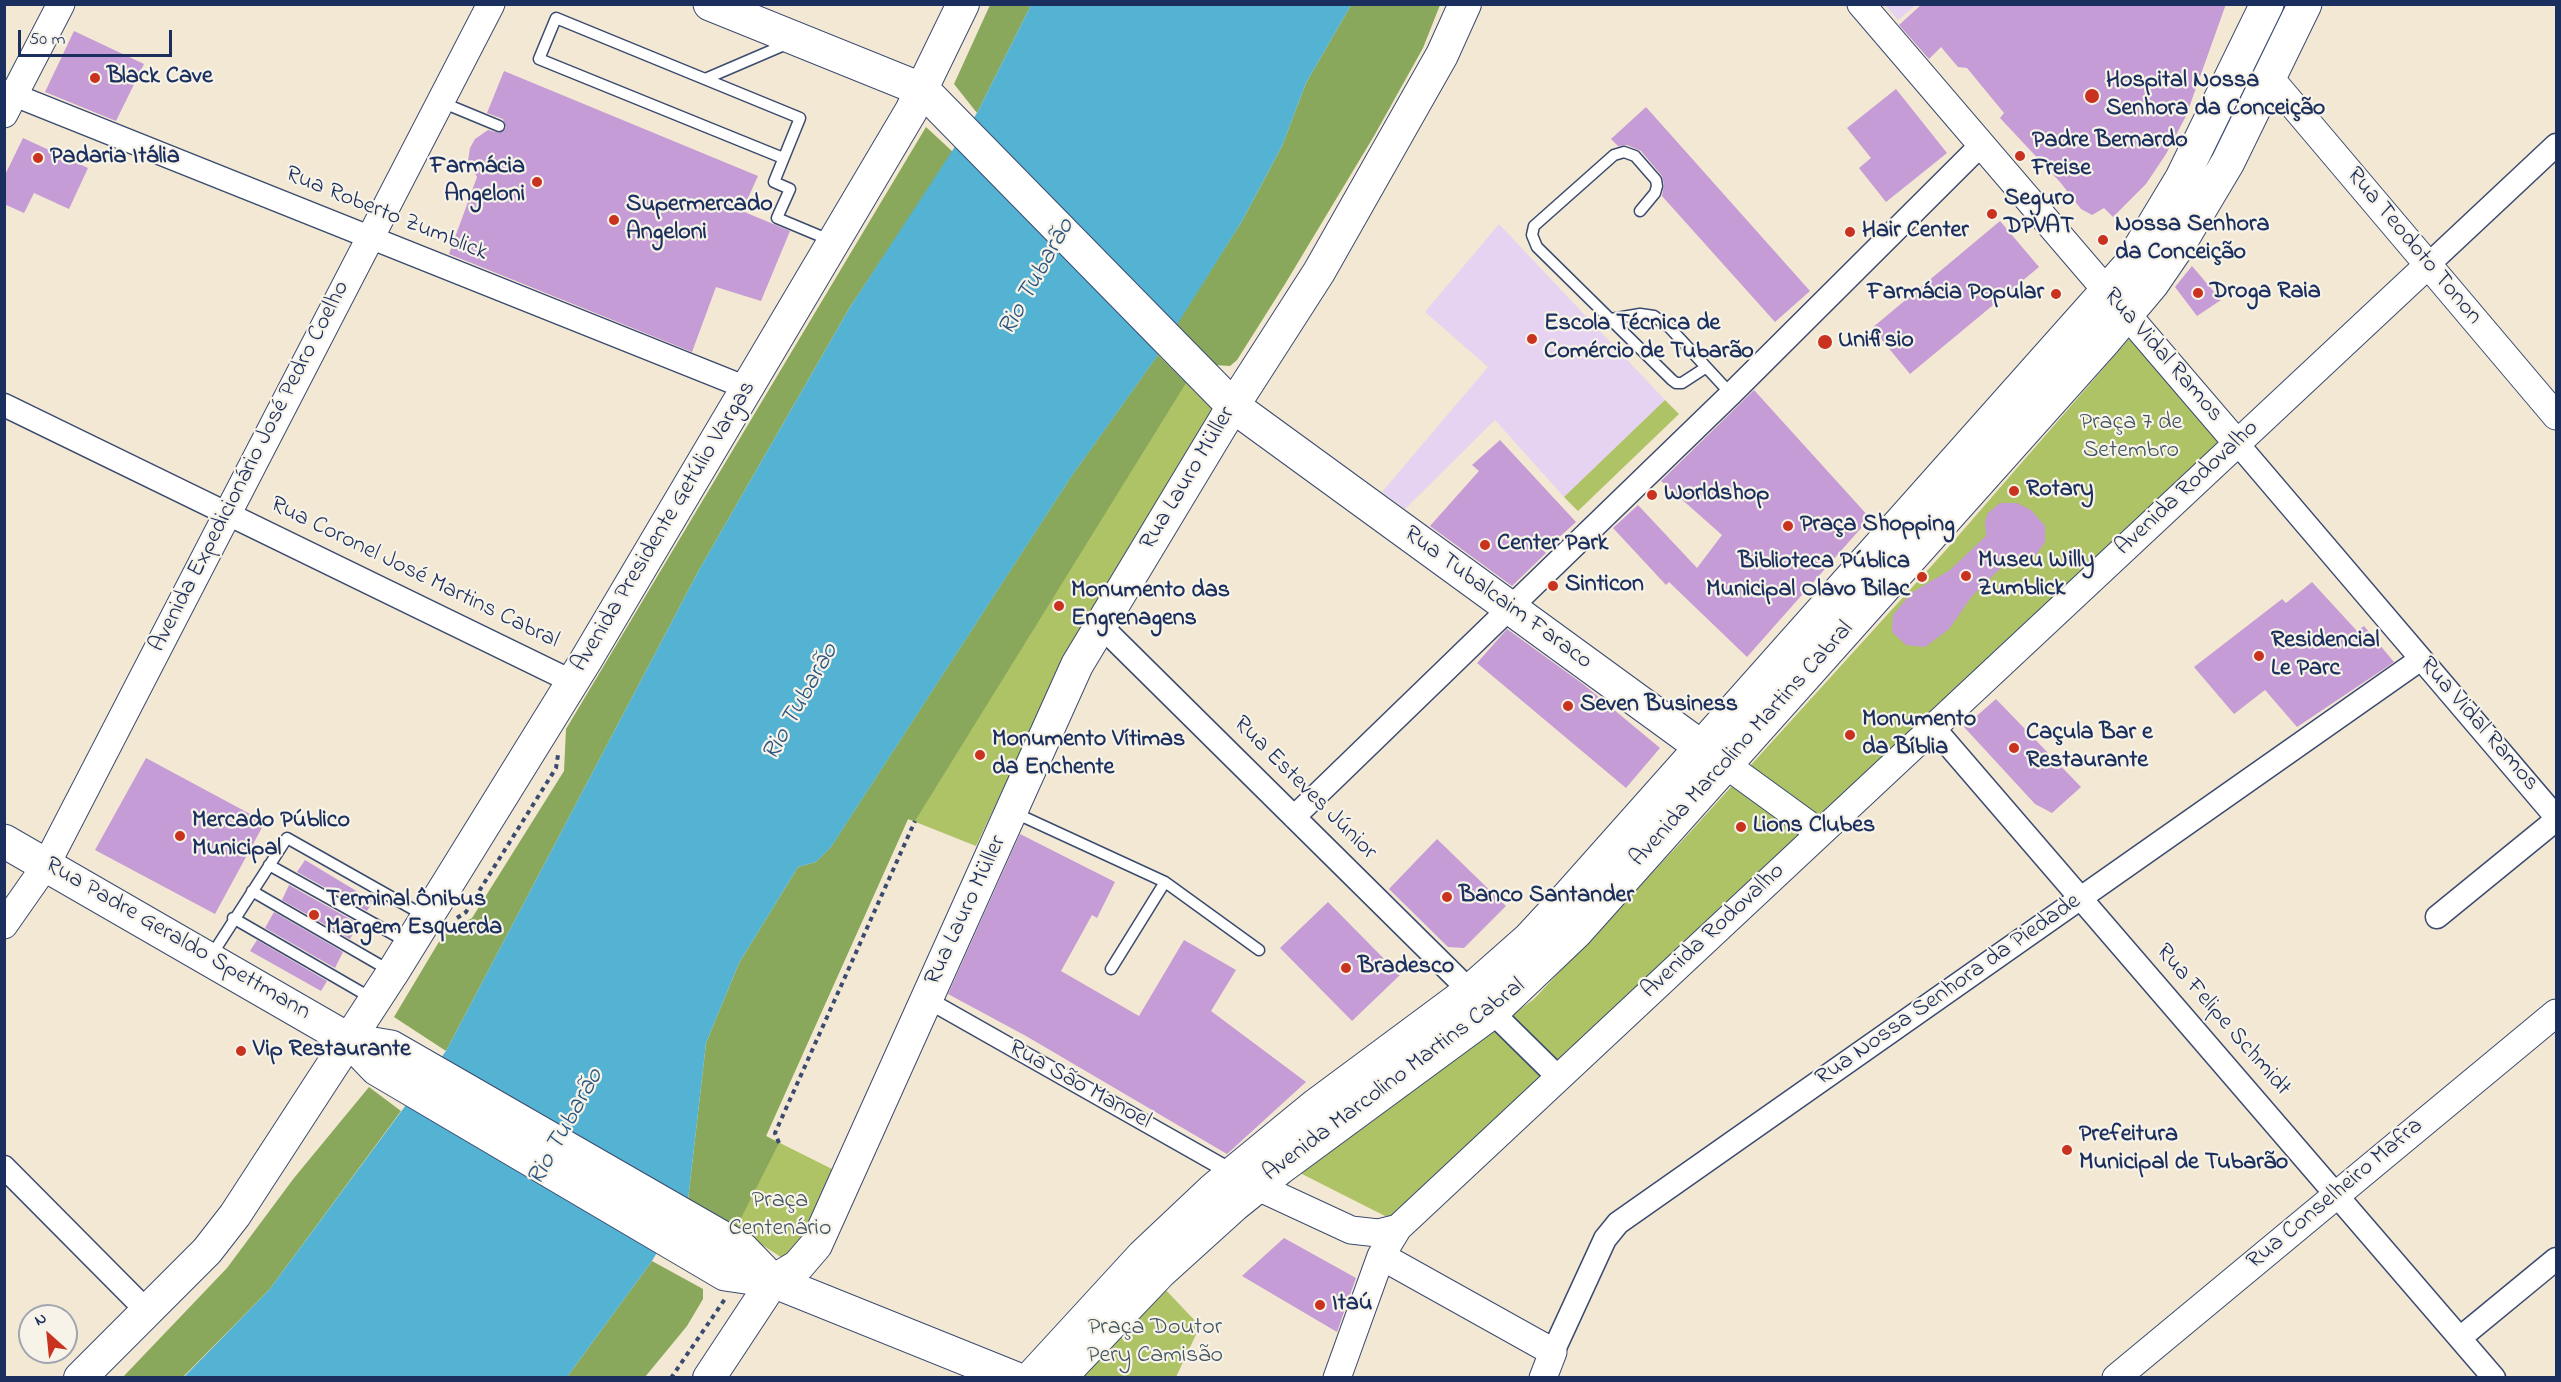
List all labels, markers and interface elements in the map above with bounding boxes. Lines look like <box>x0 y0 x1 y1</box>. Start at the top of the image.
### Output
scale bar <box>21 18 176 56</box>
text: 50 m <box>29 27 66 53</box>
place label: Black Cave <box>107 64 213 92</box>
place label: Hospital Nossa Senhora da Conceição <box>2106 68 2325 124</box>
marker: Black Cave <box>88 71 102 85</box>
marker: Hospital Nossa Senhora da Conceição <box>2083 87 2101 105</box>
place label: Padre Bernardo Freise <box>2032 128 2188 184</box>
place label: Padaria Itália <box>50 144 180 172</box>
marker: Padre Bernardo Freise <box>2013 149 2027 163</box>
marker: Padaria Itália <box>31 151 45 165</box>
place label: Farmácia Angeloni <box>430 154 525 210</box>
street label: Rua Roberto Zumblick <box>281 161 491 269</box>
street label: Rua Teodoto Tonon <box>2339 162 2487 332</box>
marker: Farmácia Angeloni <box>530 175 544 189</box>
place label: Seguro DPVAT <box>2004 186 2075 242</box>
place label: Supermercado Angeloni <box>626 192 773 248</box>
marker: Seguro DPVAT <box>1985 207 1999 221</box>
place label: Nossa Senhora da Conceição <box>2115 212 2269 268</box>
marker: Supermercado Angeloni <box>607 213 621 227</box>
water label: Rio Tubarão <box>993 214 1083 342</box>
place label: Hair Center <box>1862 218 1969 246</box>
marker: Hair Center <box>1843 225 1857 239</box>
marker: Nossa Senhora da Conceição <box>2096 233 2110 247</box>
street label: Avenida Expedicionário José Pedro Coelho <box>144 277 358 657</box>
place label: Droga Raia <box>2210 279 2321 307</box>
place label: Farmácia Popular <box>1867 280 2044 308</box>
street label: Rua Vidal Ramos <box>2096 283 2228 429</box>
marker: Droga Raia <box>2191 286 2205 300</box>
marker: Farmácia Popular <box>2049 287 2063 301</box>
place label: Escola Técnica de Comércio de Tubarão <box>1544 311 1754 367</box>
place label: Unifisio <box>1838 328 1914 356</box>
marker: Escola Técnica de Comércio de Tubarão <box>1525 332 1539 346</box>
marker: Unifisio <box>1816 333 1834 351</box>
street label: Avenida Presidente Getúlio Vargas <box>567 376 763 678</box>
street label: Rua Lauro Müller <box>1135 402 1243 556</box>
park label: Praça 7 de Setembro <box>2080 410 2182 466</box>
street label: Avenida Rodovalho <box>2110 415 2266 563</box>
place label: Rotary <box>2026 477 2094 505</box>
place label: Worldshop <box>1664 481 1769 509</box>
marker: Rotary <box>2007 484 2021 498</box>
marker: Worldshop <box>1645 488 1659 502</box>
street label: Rua Coronel José Martins Cabral <box>265 491 563 657</box>
place label: Praça Shopping <box>1800 512 1955 540</box>
marker: Praça Shopping <box>1781 519 1795 533</box>
street label: Rua Tubalcaim Faraco <box>1397 521 1597 677</box>
place label: Center Park <box>1497 531 1608 559</box>
marker: Center Park <box>1478 538 1492 552</box>
place label: Museu Willy Zumblick <box>1978 548 2094 604</box>
place label: Biblioteca Pública Municipal Olavo Bilac <box>1706 549 1910 605</box>
marker: Museu Willy Zumblick <box>1959 569 1973 583</box>
marker: Biblioteca Pública Municipal Olavo Bilac <box>1915 570 1929 584</box>
place label: Sinticon <box>1565 572 1644 600</box>
place label: Monumento das Engrenagens <box>1071 578 1230 634</box>
marker: Sinticon <box>1546 579 1560 593</box>
marker: Monumento das Engrenagens <box>1052 599 1066 613</box>
street label: Avenida Marcolino Martins Cabral <box>1625 616 1861 874</box>
place label: Residencial Le Parc <box>2271 628 2380 684</box>
water label: Rio Tubarão <box>757 639 847 767</box>
marker: Residencial Le Parc <box>2252 649 2266 663</box>
street label: Rua Vidal Ramos <box>2412 652 2544 798</box>
place label: Seven Business <box>1580 692 1738 720</box>
marker: Seven Business <box>1561 699 1575 713</box>
place label: Monumento da Bíblia <box>1862 707 1976 763</box>
street label: Rua Esteves Júnior <box>1226 711 1382 867</box>
place label: Caçula Bar e Restaurante <box>2026 720 2153 776</box>
place label: Monumento Vítimas da Enchente <box>992 727 1185 783</box>
marker: Monumento da Bíblia <box>1843 728 1857 742</box>
marker: Caçula Bar e Restaurante <box>2007 741 2021 755</box>
marker: Monumento Vítimas da Enchente <box>973 748 987 762</box>
place label: Mercado Público Municipal <box>192 808 350 864</box>
place label: Lions Clubes <box>1753 813 1875 841</box>
marker: Lions Clubes <box>1734 820 1748 834</box>
marker: Mercado Público Municipal <box>173 829 187 843</box>
street label: Rua Lauro Müller <box>920 832 1014 990</box>
street label: Rua Padre Geraldo Spettmann <box>39 852 315 1028</box>
street label: Avenida Rodovalho <box>1636 858 1792 1006</box>
place label: Banco Santander <box>1459 883 1634 911</box>
place label: Terminal Ônibus Margem Esquerda <box>326 887 502 943</box>
street label: Rua Nossa Senhora da Piedade <box>1811 888 2087 1094</box>
marker: Banco Santander <box>1440 890 1454 904</box>
marker: Terminal Ônibus Margem Esquerda <box>307 908 321 922</box>
street label: Rua Felipe Schmidt <box>2148 939 2296 1103</box>
place label: Bradesco <box>1358 954 1454 982</box>
marker: Bradesco <box>1339 961 1353 975</box>
street label: Avenida Marcolino Martins Cabral <box>1258 973 1532 1189</box>
street label: Rua São Manoel <box>1003 1035 1155 1137</box>
place label: Vip Restaurante <box>253 1037 411 1065</box>
marker: Vip Restaurante <box>234 1044 248 1058</box>
water label: Rio Tubarão <box>522 1064 612 1192</box>
street label: Rua Conselheiro Mafra <box>2242 1113 2430 1277</box>
place label: Prefeitura Municipal de Tubarão <box>2079 1122 2288 1178</box>
marker: Prefeitura Municipal de Tubarão <box>2060 1143 2074 1157</box>
park label: Praça Centenário <box>729 1188 831 1244</box>
place label: Itaú <box>1332 1291 1372 1319</box>
marker: Itaú <box>1313 1298 1327 1312</box>
north arrow <box>18 1304 78 1364</box>
text: N <box>30 1307 51 1333</box>
park label: Praça Doutor Pery Camisão <box>1087 1315 1223 1371</box>

